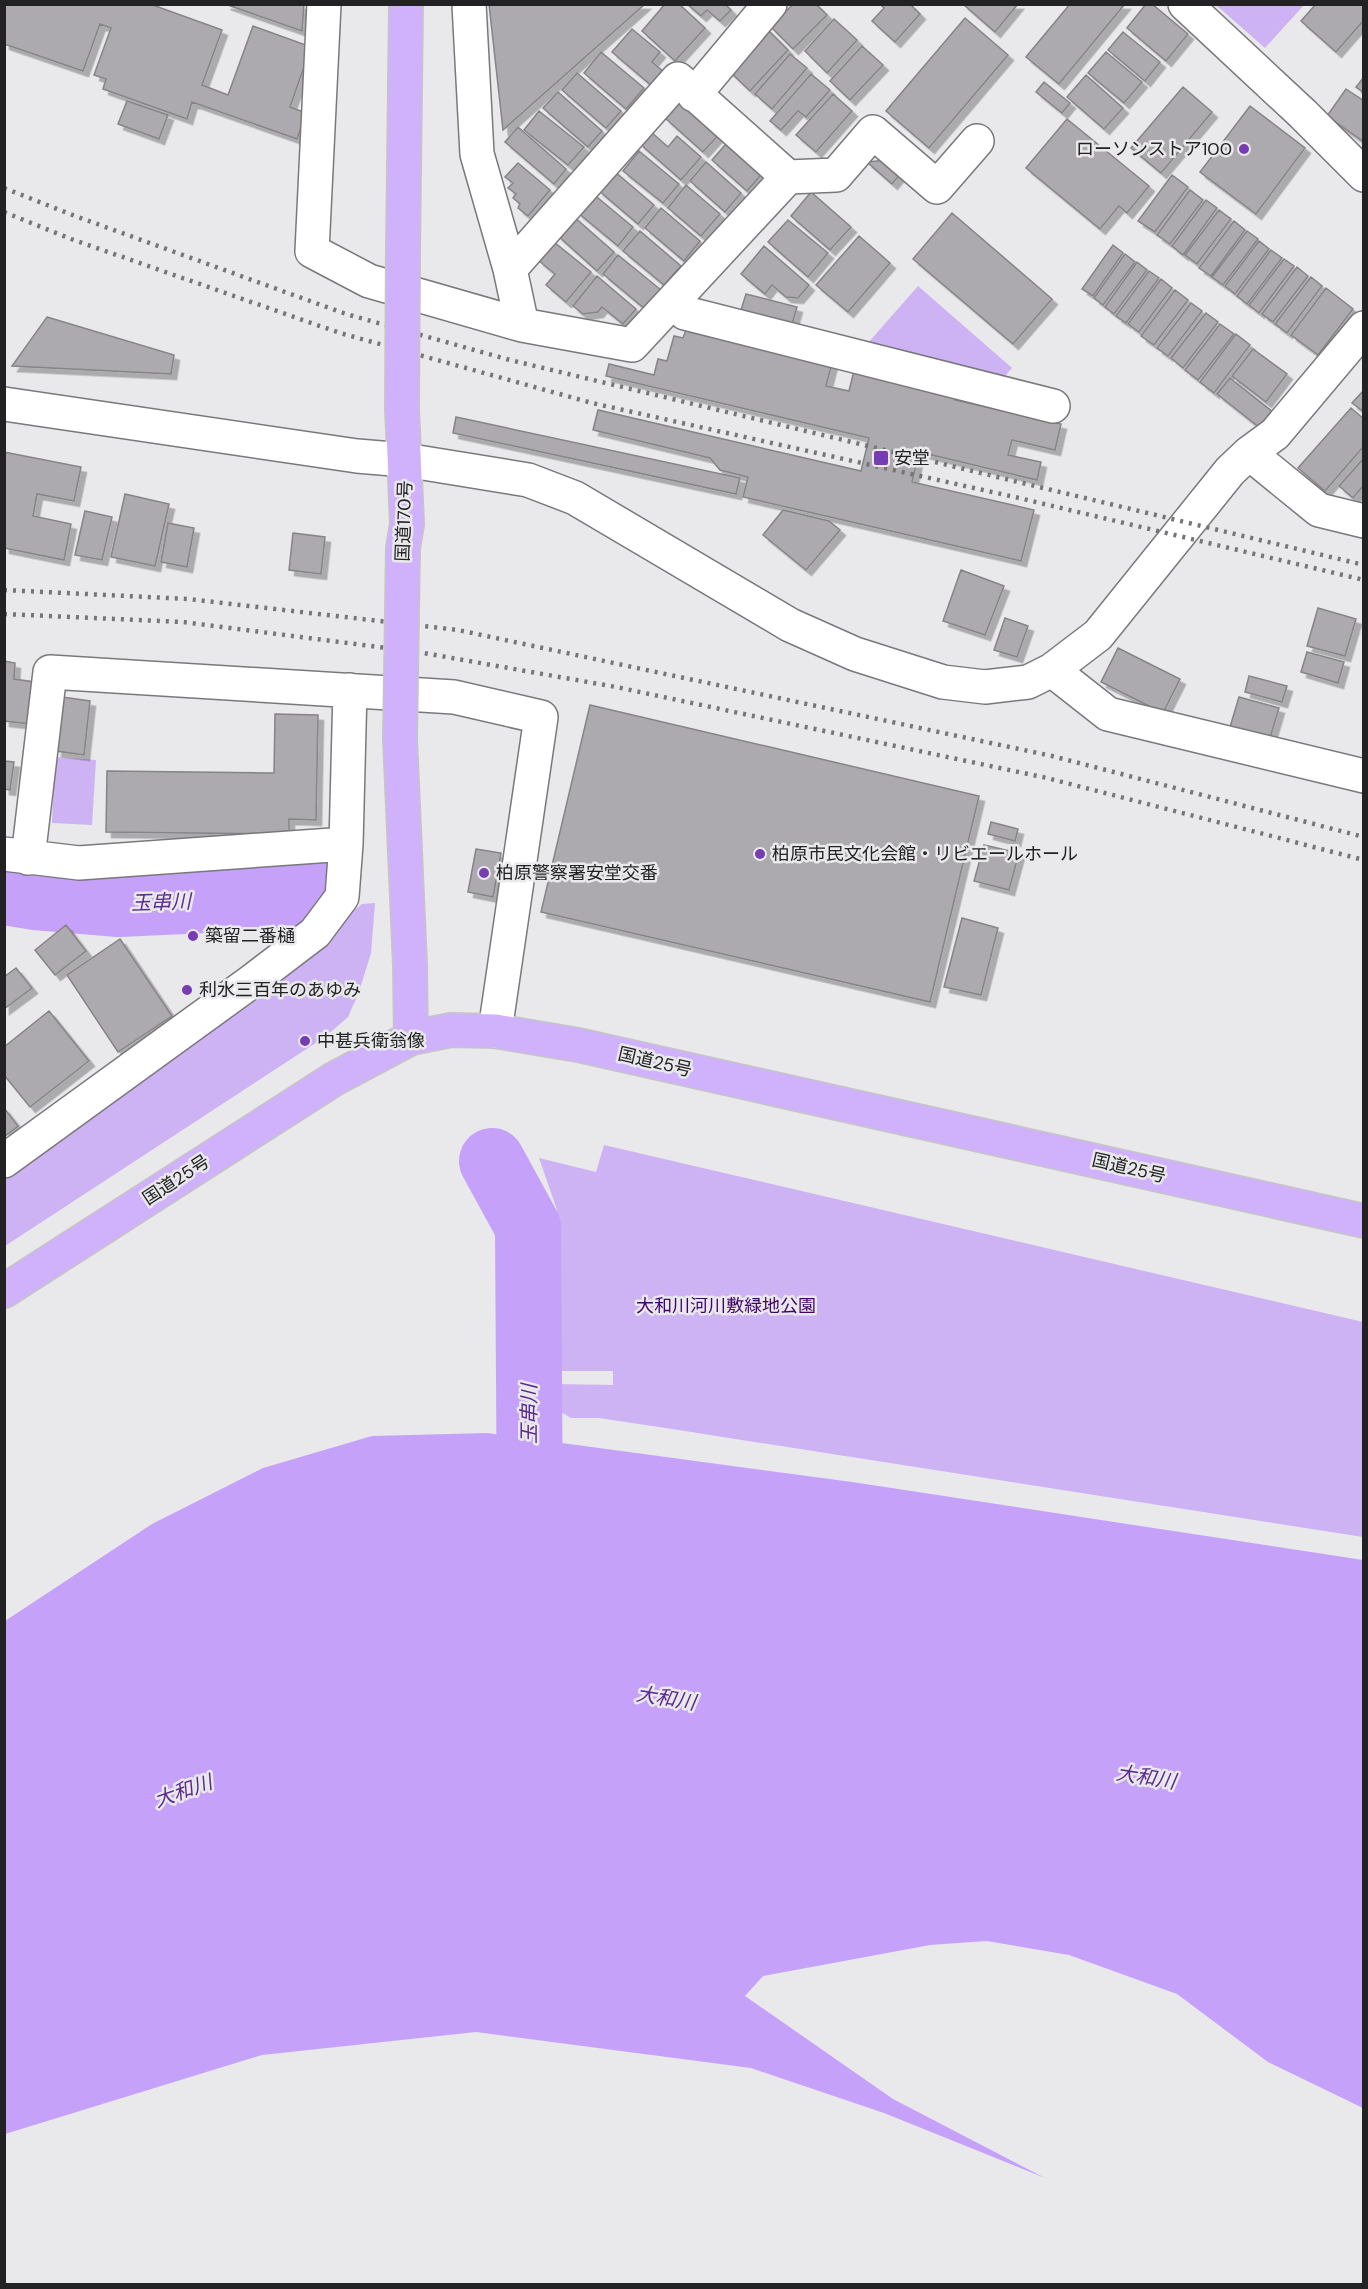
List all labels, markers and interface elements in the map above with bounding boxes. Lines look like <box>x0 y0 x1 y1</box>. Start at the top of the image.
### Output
place label: ローソンストア100 <box>1076 137 1232 161</box>
marker: ローソンストア100 <box>1237 142 1251 156</box>
place label: 安堂 <box>894 446 930 470</box>
marker: 安堂 <box>872 449 890 467</box>
street label: 国道170号 <box>391 480 417 562</box>
place label: 柏原市民文化会館・リビエールホール <box>772 842 1078 866</box>
marker: 柏原市民文化会館・リビエールホール <box>753 847 767 861</box>
place label: 柏原警察署安堂交番 <box>496 861 658 885</box>
marker: 柏原警察署安堂交番 <box>477 866 491 880</box>
water label: 玉串川 <box>131 888 193 916</box>
place label: 築留二番樋 <box>205 924 295 948</box>
marker: 築留二番樋 <box>186 929 200 943</box>
place label: 利水三百年のあゆみ <box>199 978 361 1002</box>
marker: 利水三百年のあゆみ <box>180 983 194 997</box>
place label: 中甚兵衛翁像 <box>317 1029 425 1053</box>
marker: 中甚兵衛翁像 <box>298 1034 312 1048</box>
street label: 国道25号 <box>616 1042 694 1082</box>
street label: 国道25号 <box>1090 1148 1168 1188</box>
street label: 国道25号 <box>138 1149 214 1211</box>
park label: 大和川河川敷緑地公園 <box>636 1294 816 1318</box>
water label: 玉串川 <box>516 1382 542 1444</box>
water label: 大和川 <box>634 1680 700 1716</box>
water label: 大和川 <box>1114 1759 1180 1795</box>
water label: 大和川 <box>150 1768 217 1813</box>

